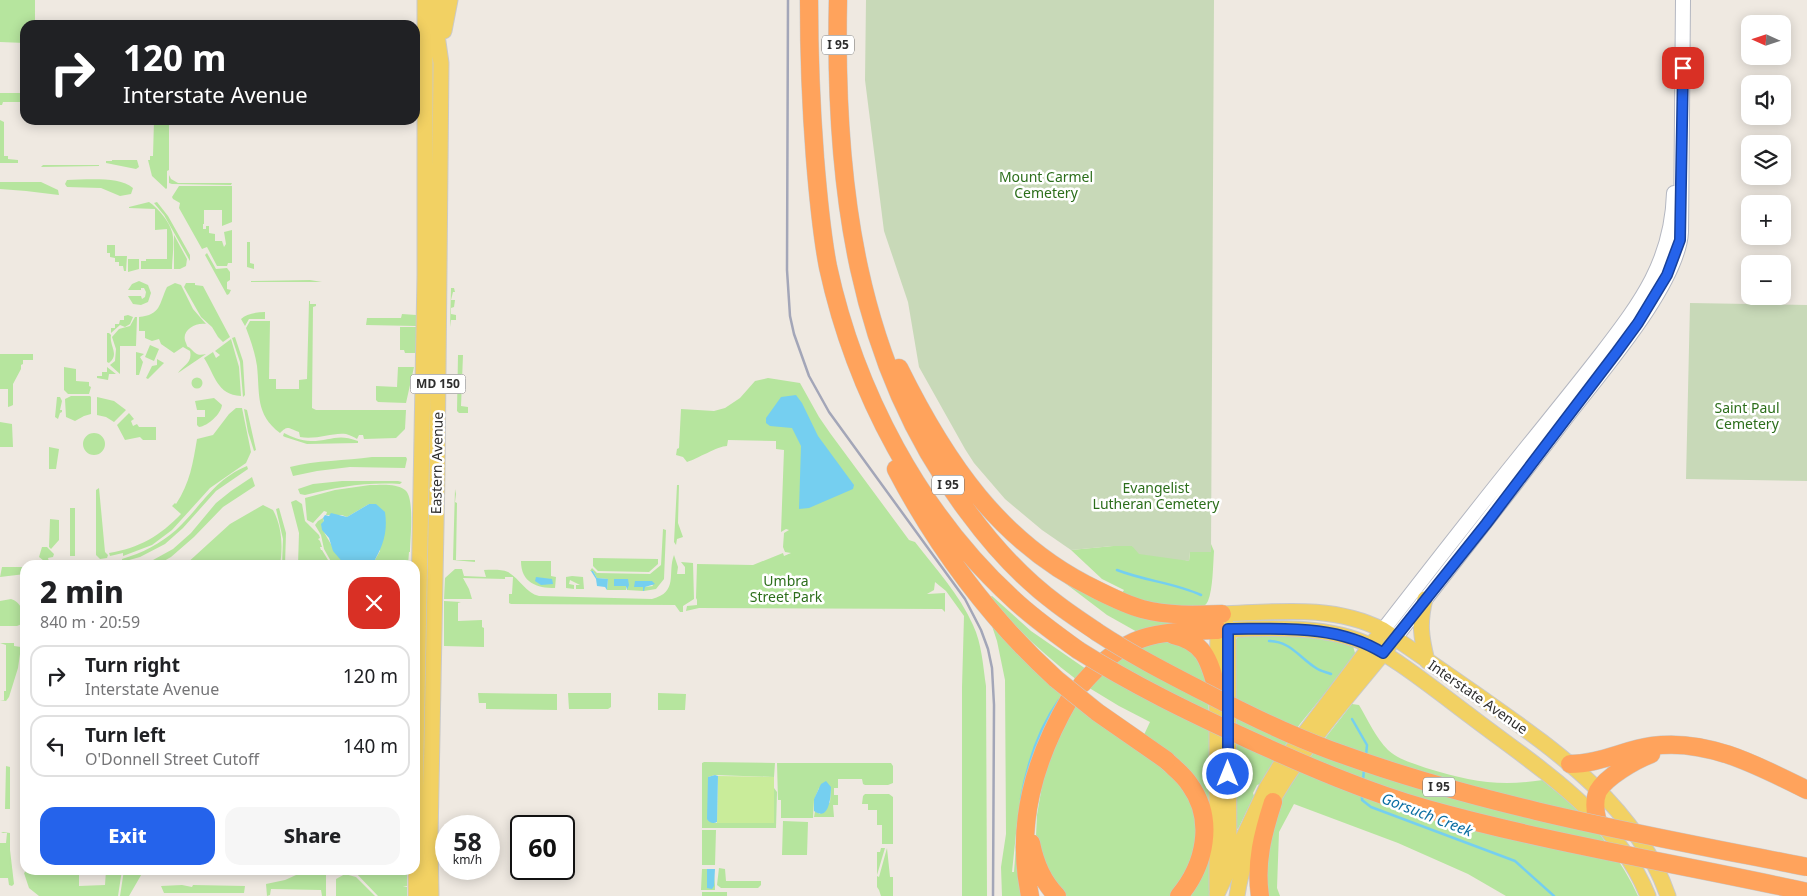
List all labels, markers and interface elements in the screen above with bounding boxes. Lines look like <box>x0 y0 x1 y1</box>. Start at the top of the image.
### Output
north arrow <box>1741 15 1791 65</box>
map controls <box>1741 15 1791 305</box>
text: 120 m <box>123 34 226 81</box>
road number: I 95 <box>822 36 854 54</box>
icon: right <box>40 40 105 105</box>
pin <box>1662 47 1704 89</box>
icon: arrive <box>1669 54 1697 82</box>
button: sound <box>1741 75 1791 125</box>
text: Interstate Avenue <box>123 79 308 109</box>
button: layers <box>1741 135 1791 185</box>
park label: Mount Carmel Cemetery <box>999 167 1093 202</box>
button: + <box>1741 195 1791 245</box>
button: − <box>1741 255 1791 305</box>
road number: MD 150 <box>410 374 466 394</box>
park label: Saint Paul Cemetery <box>1714 398 1780 433</box>
street label: Eastern Avenue <box>426 411 447 514</box>
road number: I 95 <box>932 476 964 494</box>
park label: Evangelist Lutheran Cemetery <box>1093 478 1220 513</box>
text: 2 min <box>40 571 124 612</box>
park label: Umbra Street Park <box>750 571 823 606</box>
button: close <box>348 577 400 629</box>
text: 840 m · 20:59 <box>40 611 140 633</box>
text: Turn right <box>85 652 180 678</box>
street label: Interstate Avenue <box>1425 655 1532 738</box>
icon: right <box>42 662 70 690</box>
text: 120 m <box>343 663 398 689</box>
text: Interstate Avenue <box>85 678 219 700</box>
text: Turn left <box>85 722 166 748</box>
icon: left <box>42 732 70 760</box>
text: 140 m <box>343 733 398 759</box>
position arrow <box>1201 747 1253 799</box>
text: O'Donnell Street Cutoff <box>85 748 259 770</box>
road number: I 95 <box>1423 778 1455 796</box>
water label: Gorsuch Creek <box>1379 788 1476 841</box>
button: Exit <box>40 807 215 865</box>
button: Share <box>225 807 400 865</box>
speed limit sign: 60 <box>510 815 575 880</box>
text: 58 <box>453 824 482 858</box>
text: km/h <box>453 851 482 868</box>

